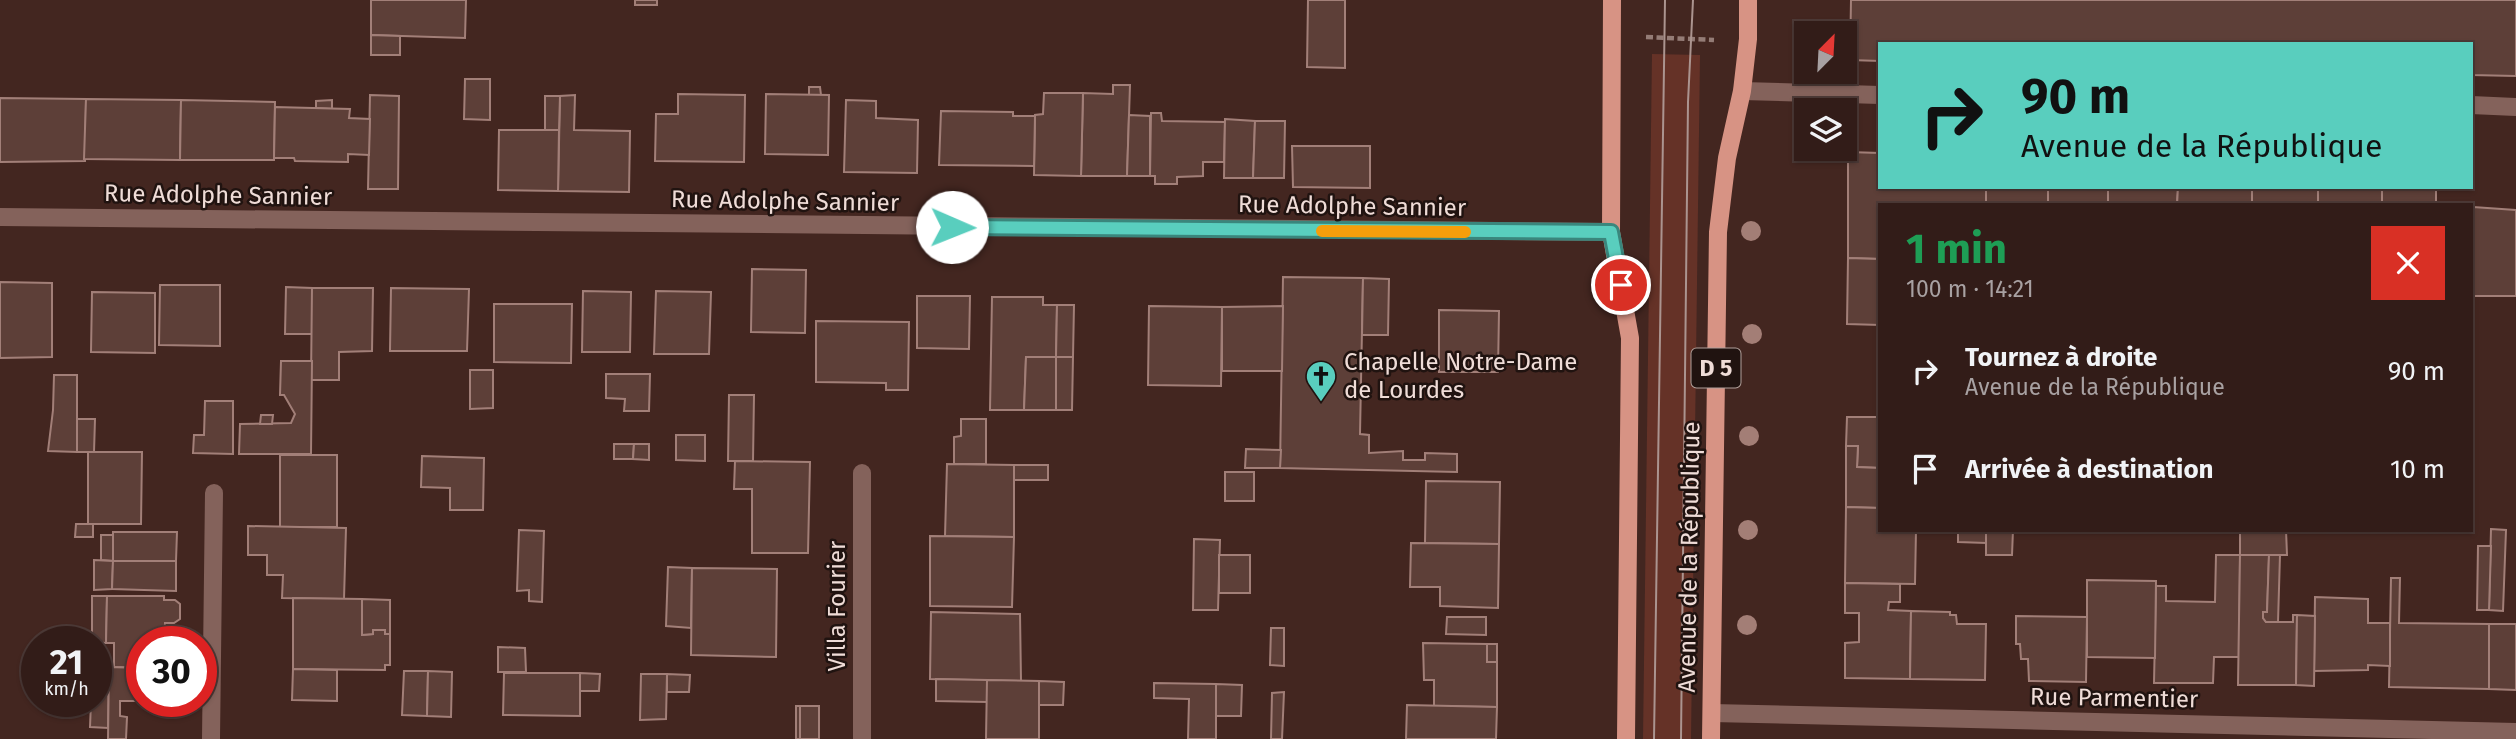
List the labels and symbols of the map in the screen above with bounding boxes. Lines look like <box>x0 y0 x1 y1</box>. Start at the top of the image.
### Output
north arrow <box>1794 21 1857 84</box>
street label: Rue Adolphe Sannier <box>104 179 333 211</box>
street label: Rue Adolphe Sannier <box>671 185 900 217</box>
position arrow <box>915 190 989 264</box>
street label: Rue Adolphe Sannier <box>1238 190 1467 222</box>
pin <box>1591 255 1651 315</box>
place label: Chapelle Notre-Dame de Lourdes <box>1344 348 1577 404</box>
road number: D 5 <box>1692 348 1740 388</box>
church icon: Chapelle Notre-Dame de Lourdes <box>1304 359 1338 403</box>
street label: Avenue de la République <box>1673 421 1705 693</box>
street label: Villa Fourier <box>823 540 851 671</box>
speed limit sign: 30 <box>126 626 217 717</box>
street label: Rue Parmentier <box>2030 683 2199 713</box>

